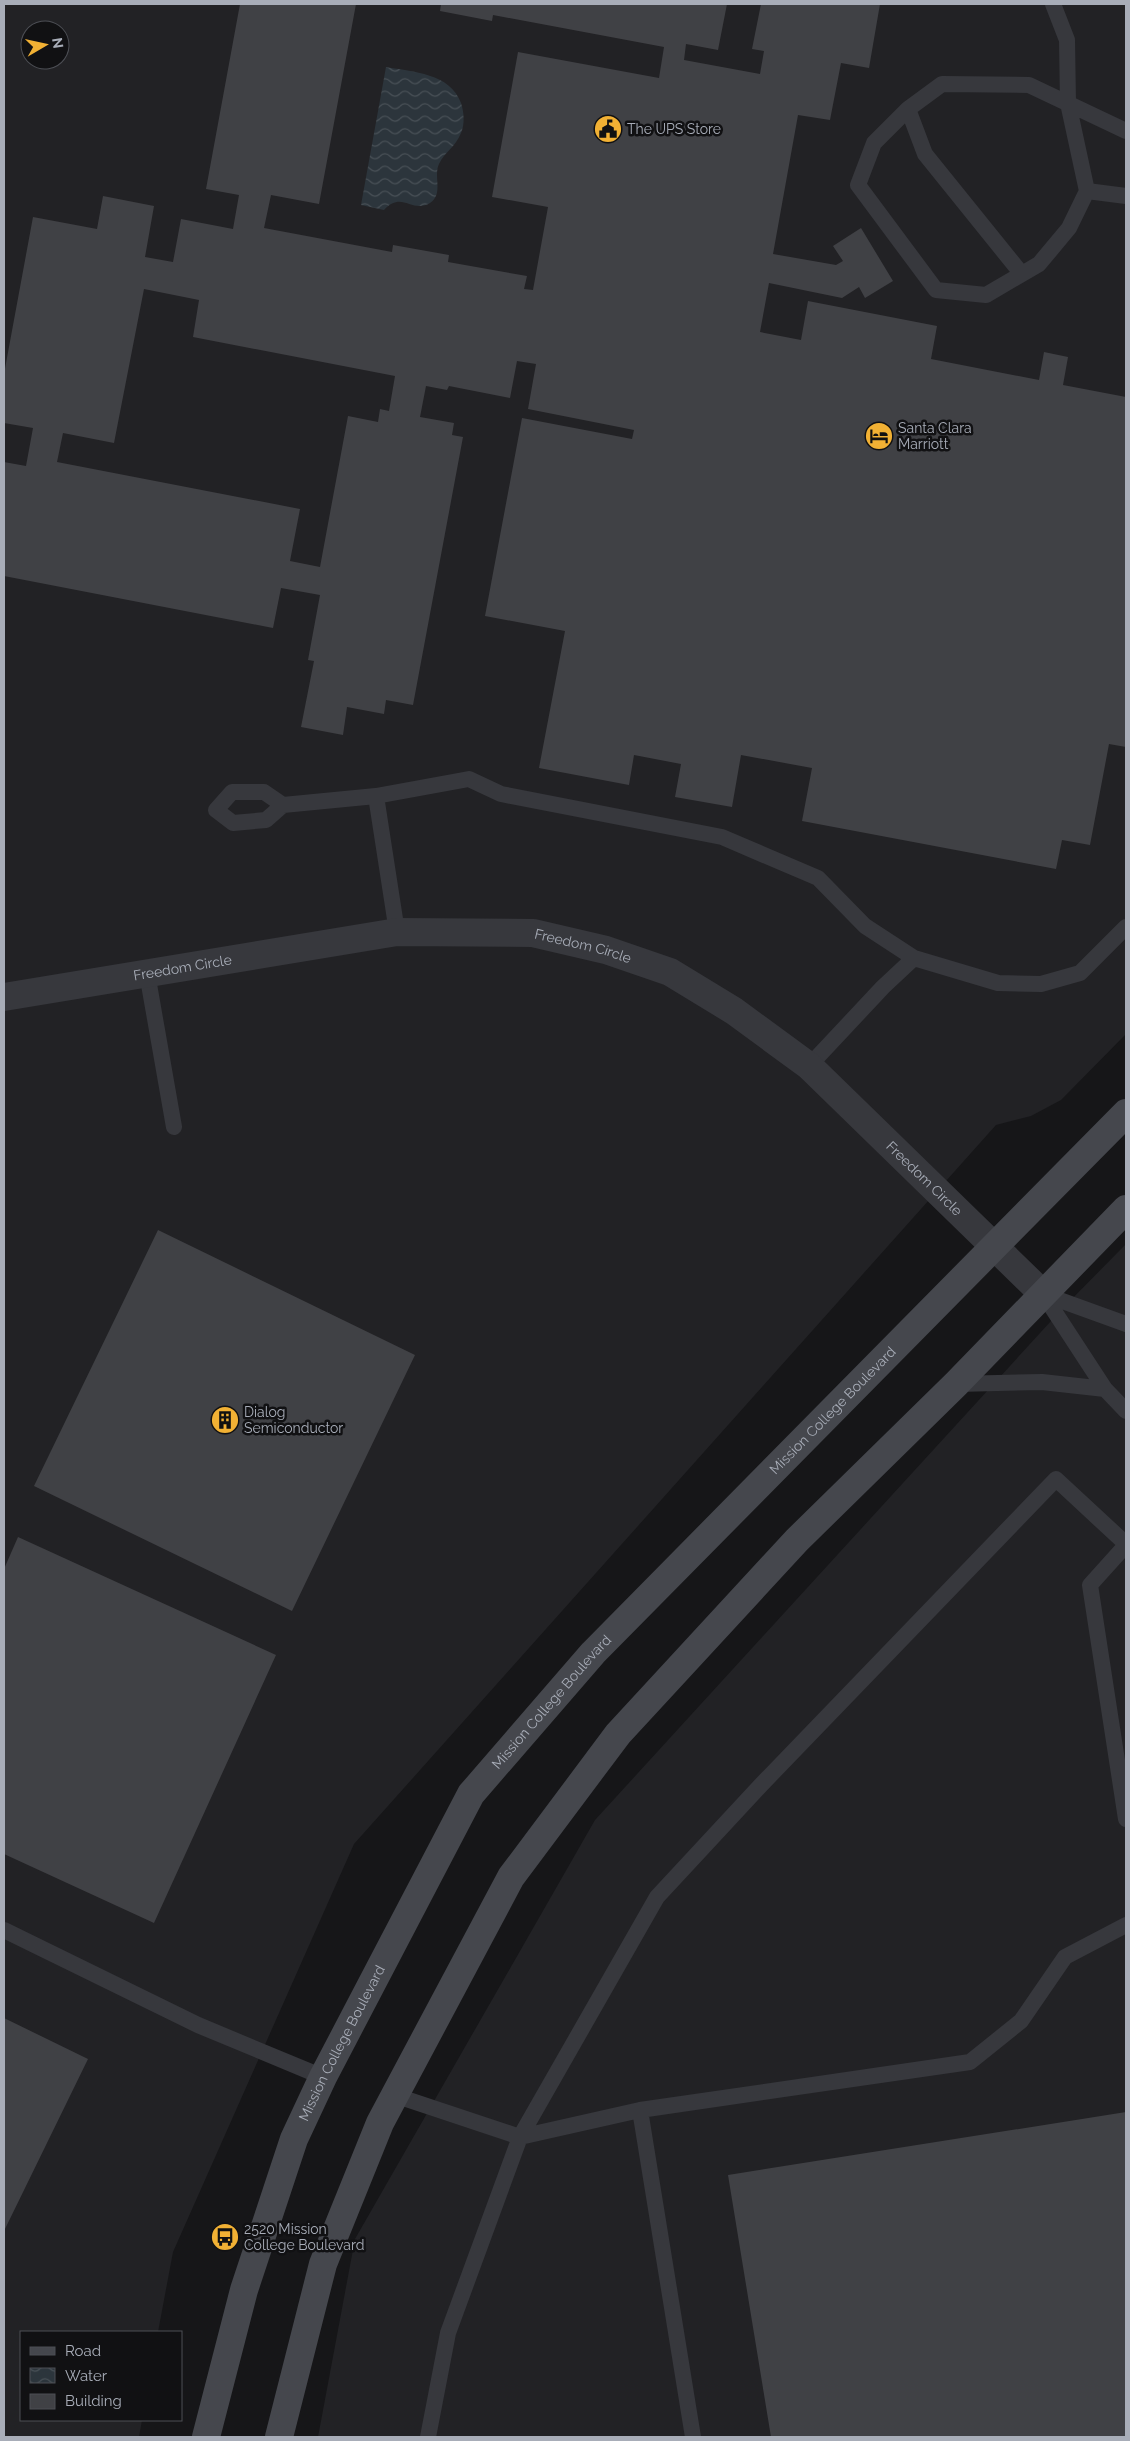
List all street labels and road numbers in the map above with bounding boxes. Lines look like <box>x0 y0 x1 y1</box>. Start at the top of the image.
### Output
street label: Freedom Circle <box>533 926 634 966</box>
street label: Freedom Circle <box>132 951 233 983</box>
street label: Freedom Circle <box>883 1138 966 1219</box>
street label: Mission College Boulevard <box>766 1343 899 1477</box>
street label: Mission College Boulevard <box>489 1632 614 1772</box>
street label: Mission College Boulevard <box>296 1963 388 2123</box>

